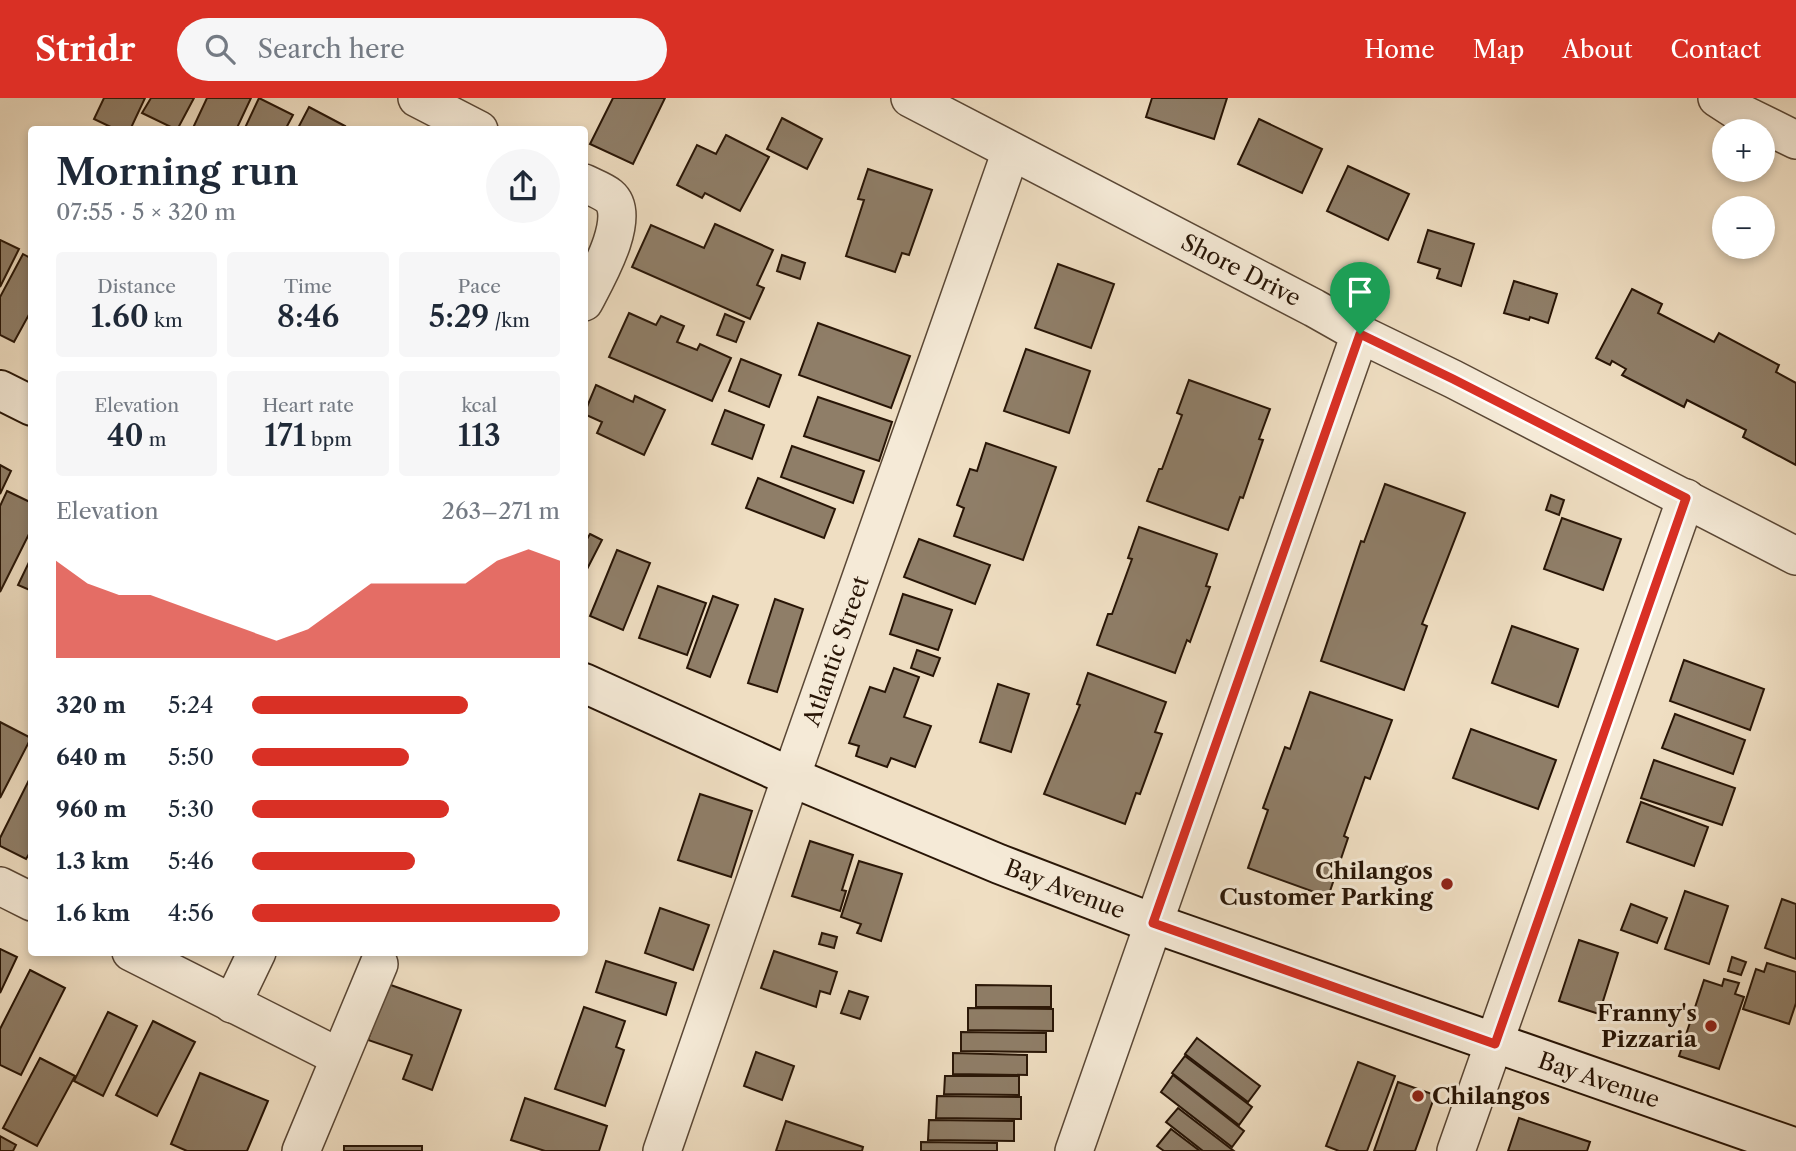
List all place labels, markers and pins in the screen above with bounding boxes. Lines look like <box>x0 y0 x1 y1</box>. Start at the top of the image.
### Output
pin <box>1330 262 1390 334</box>
place label: Chilangos Customer Parking <box>1219 857 1434 911</box>
marker: Chilangos Customer Parking <box>1439 876 1455 892</box>
place label: Franny's Pizzaria <box>1597 999 1698 1053</box>
marker: Franny's Pizzaria <box>1703 1018 1719 1034</box>
place label: Chilangos <box>1432 1082 1550 1110</box>
marker: Chilangos <box>1410 1088 1426 1104</box>

